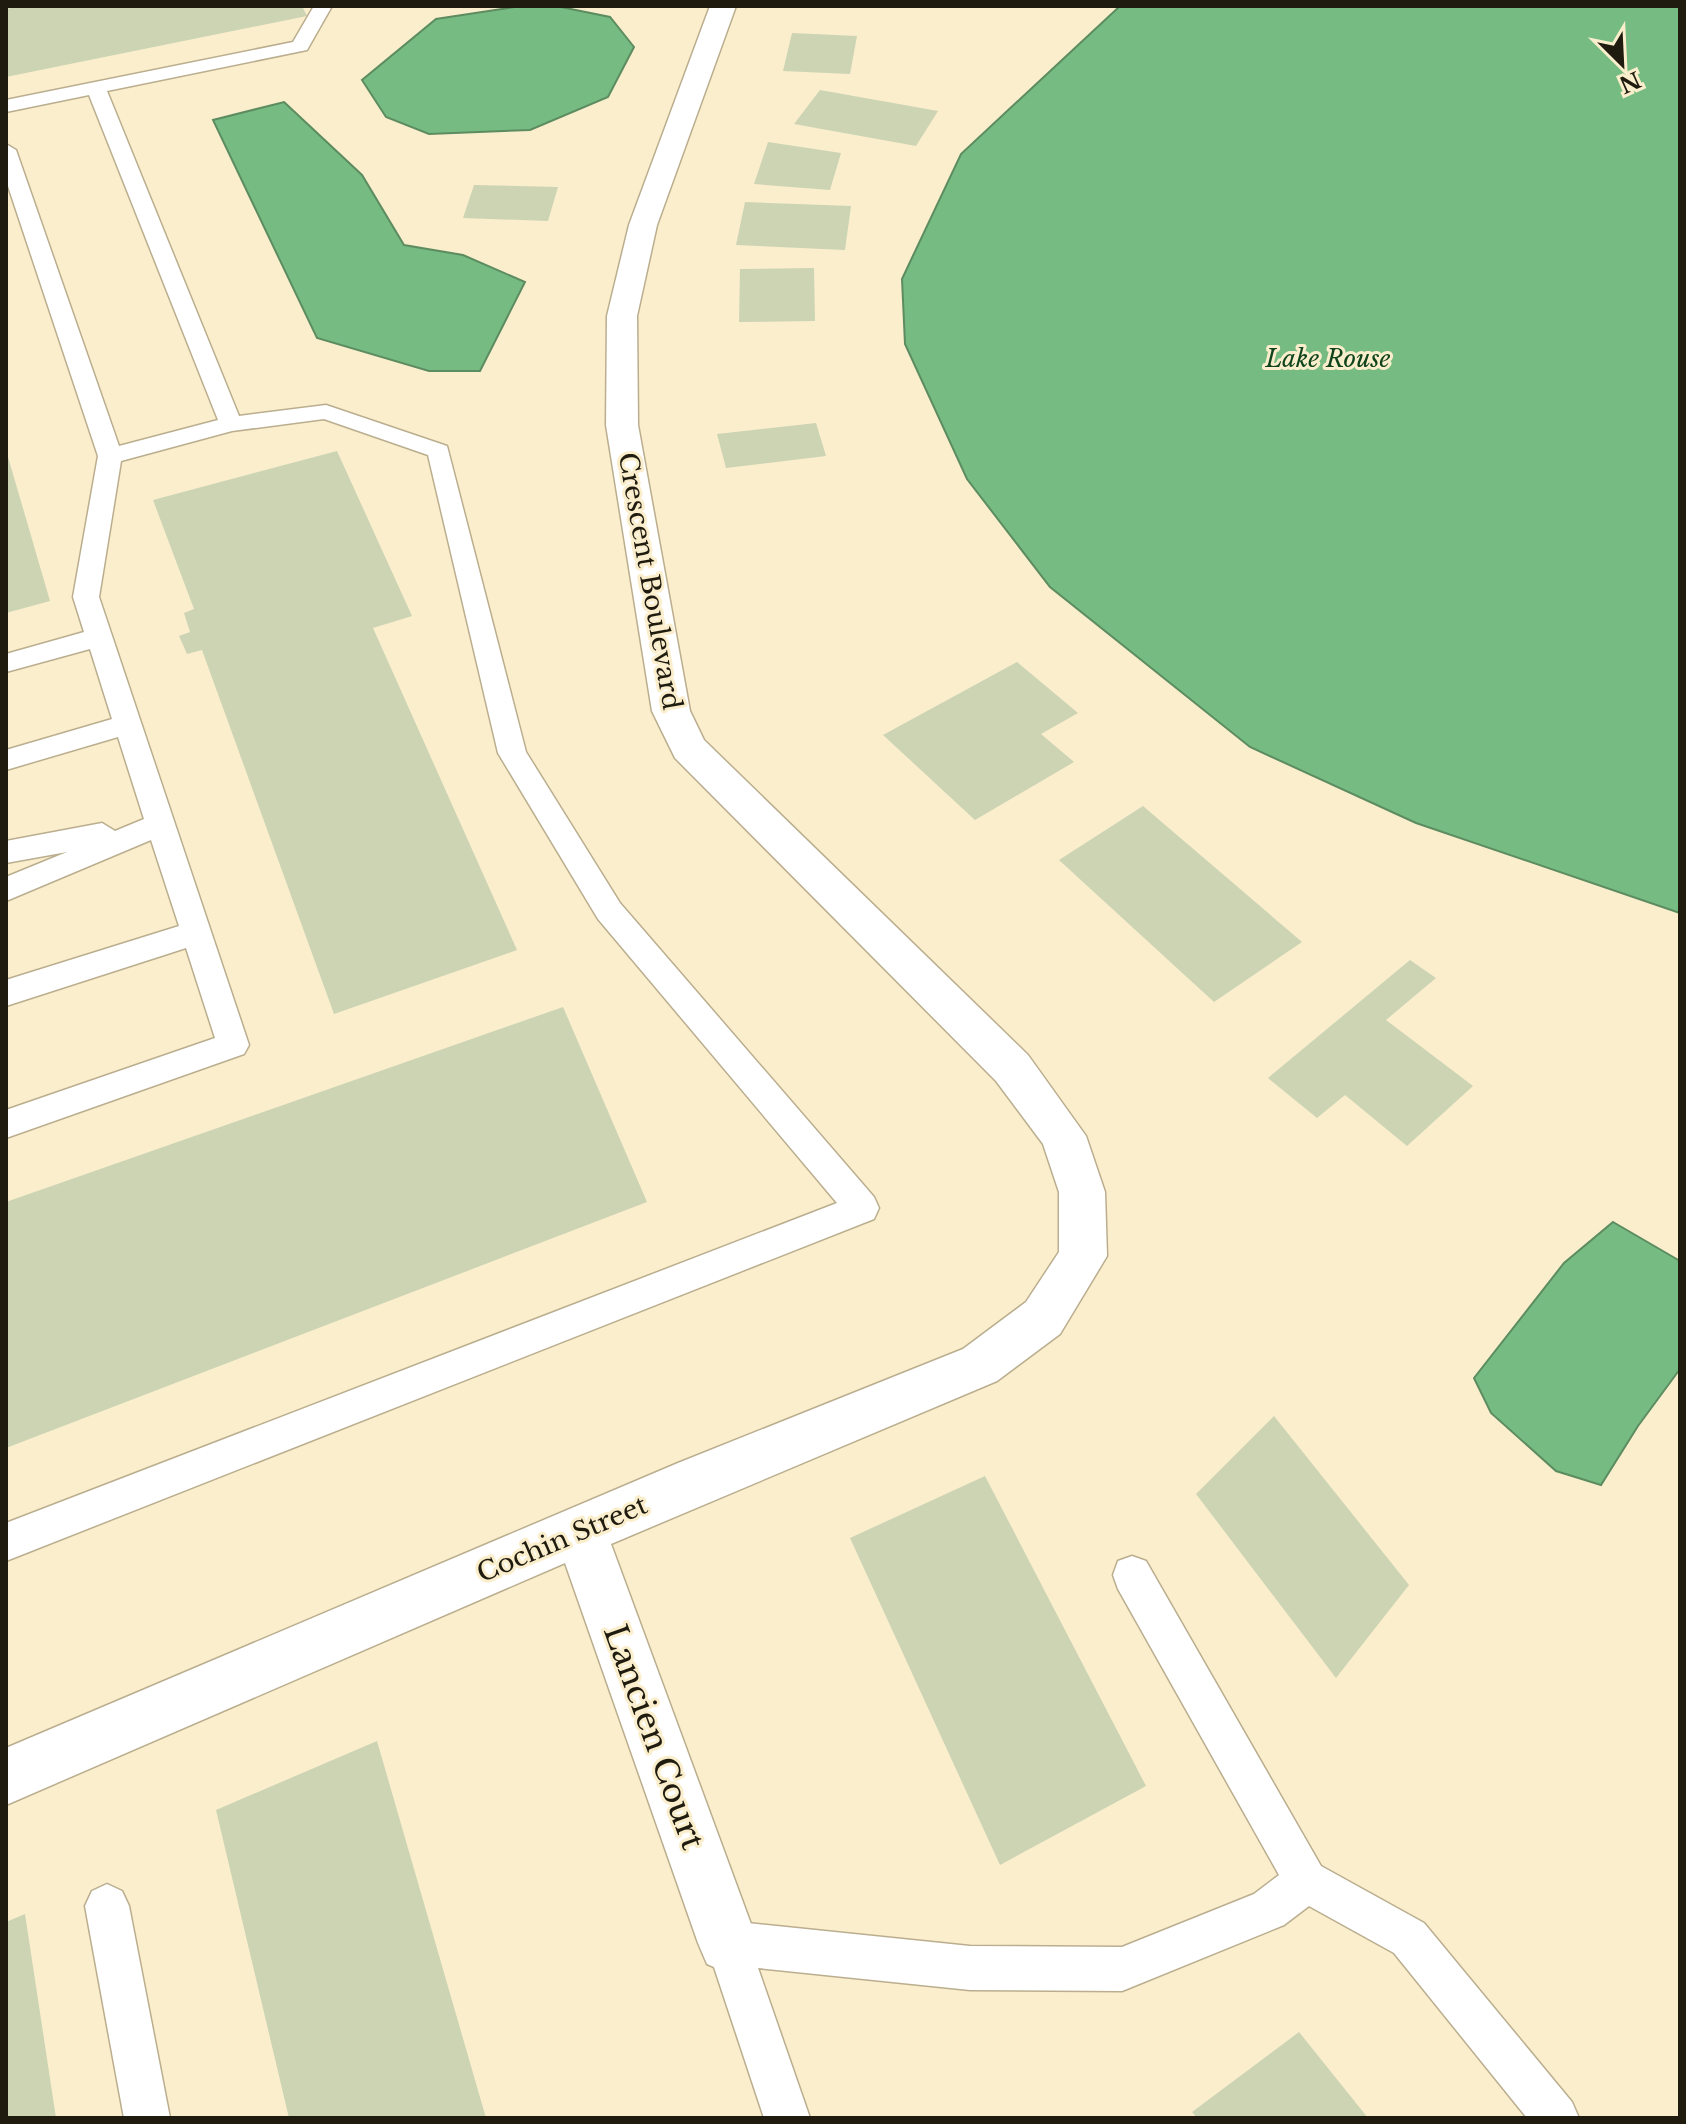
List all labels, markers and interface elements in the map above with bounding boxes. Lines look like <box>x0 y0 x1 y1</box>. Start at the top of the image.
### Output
north arrow <box>1582 24 1662 104</box>
text: N <box>1615 65 1645 98</box>
water label: Lake Rouse <box>1265 344 1391 373</box>
street label: Crescent Boulevard <box>612 450 688 712</box>
street label: Cochin Street <box>472 1489 652 1589</box>
street label: Lancien Court <box>595 1619 713 1855</box>

